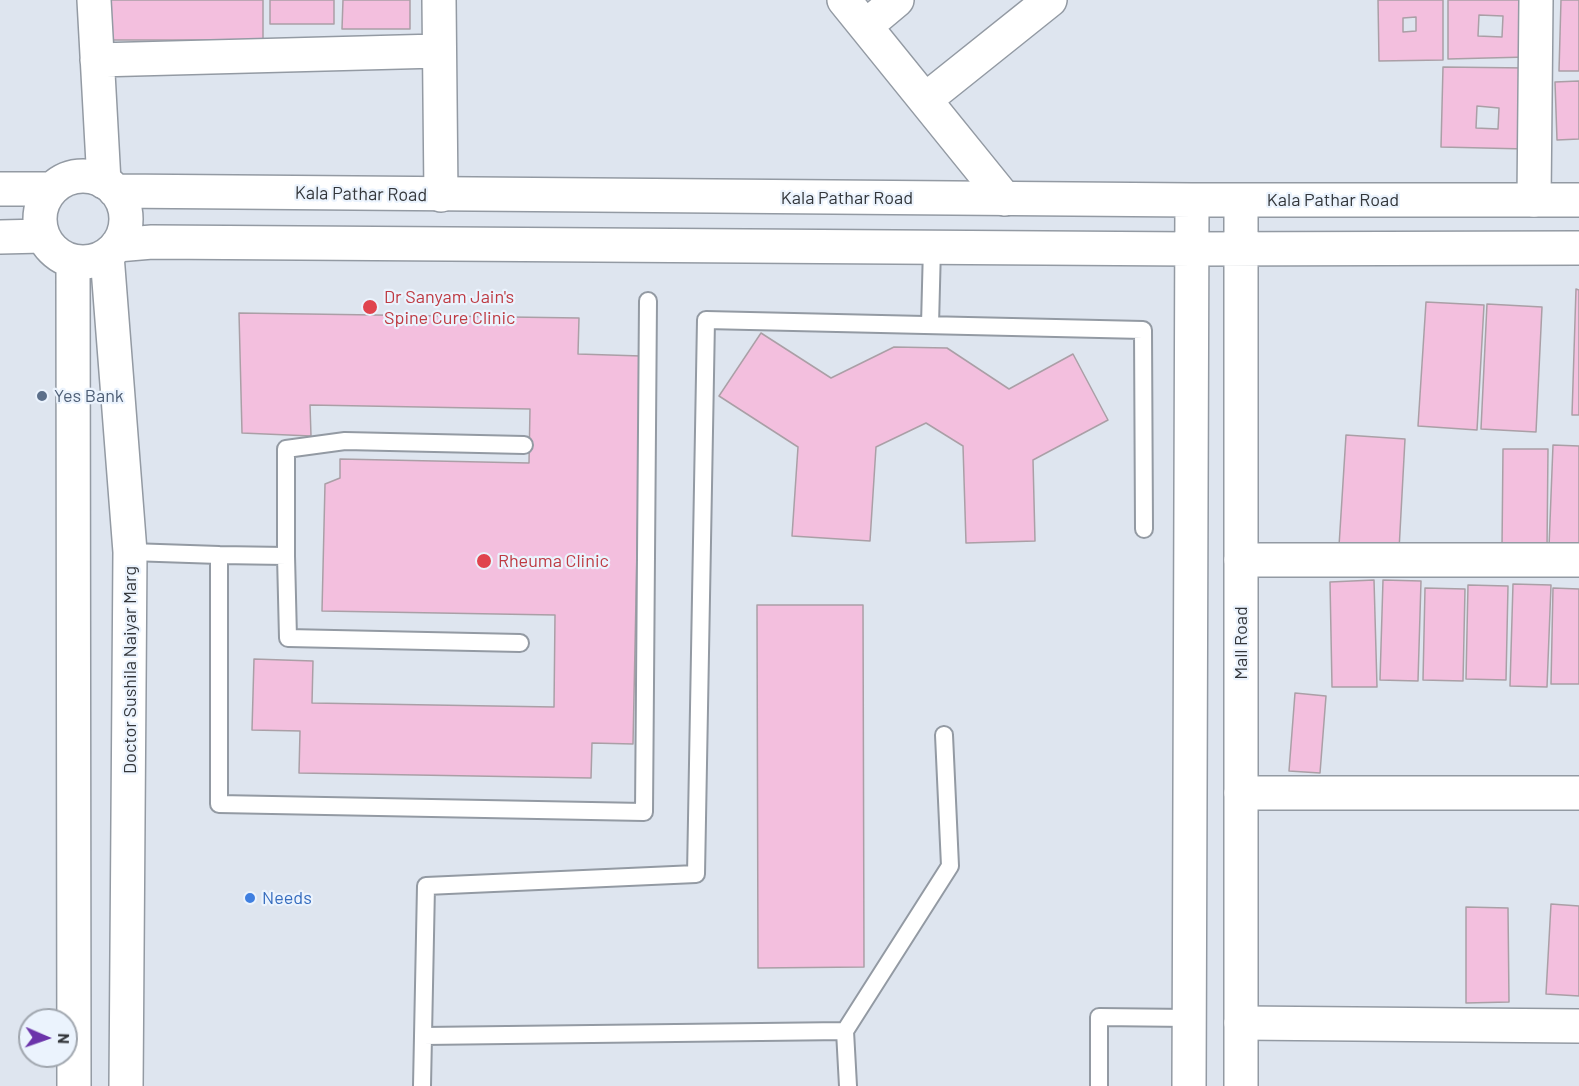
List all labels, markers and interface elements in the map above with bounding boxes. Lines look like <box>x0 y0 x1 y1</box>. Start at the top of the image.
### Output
street label: Kala Pathar Road <box>295 182 427 206</box>
street label: Kala Pathar Road <box>781 187 913 209</box>
street label: Kala Pathar Road <box>1267 189 1399 211</box>
place label: Dr Sanyam Jain's Spine Cure Clinic <box>384 286 515 328</box>
marker: Dr Sanyam Jain's Spine Cure Clinic <box>361 298 379 316</box>
place label: Yes Bank <box>54 385 124 407</box>
marker: Yes Bank <box>35 389 49 403</box>
place label: Rheuma Clinic <box>498 550 609 572</box>
marker: Rheuma Clinic <box>475 552 493 570</box>
street label: Doctor Sushila Naiyar Marg <box>119 566 141 774</box>
street label: Mall Road <box>1230 606 1252 680</box>
place label: Needs <box>262 887 312 909</box>
marker: Needs <box>243 891 257 905</box>
north arrow <box>18 1008 78 1068</box>
text: N <box>55 1033 74 1044</box>

